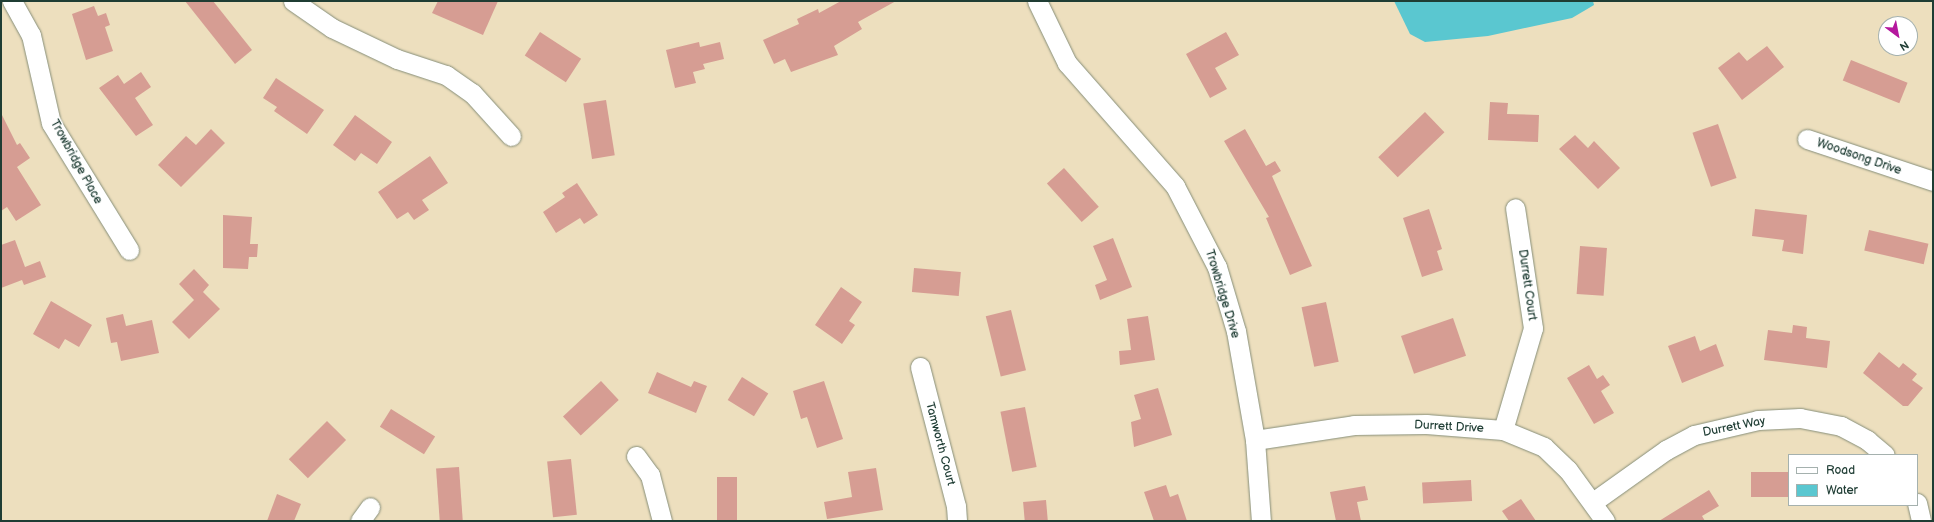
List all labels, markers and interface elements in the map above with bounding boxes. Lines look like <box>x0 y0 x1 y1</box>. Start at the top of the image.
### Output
north arrow <box>1878 16 1918 56</box>
text: N <box>1897 38 1911 53</box>
street label: Trowbridge Place <box>47 117 105 207</box>
street label: Woodsong Drive <box>1815 136 1903 178</box>
street label: Trowbridge Drive <box>1202 248 1242 340</box>
street label: Durrett Court <box>1515 249 1539 321</box>
street label: Tamworth Court <box>922 401 958 487</box>
street label: Durrett Way <box>1701 414 1767 440</box>
street label: Durrett Drive <box>1414 418 1484 436</box>
legend <box>1788 454 1918 506</box>
text: Road <box>1826 463 1855 478</box>
text: Water <box>1826 483 1858 498</box>

